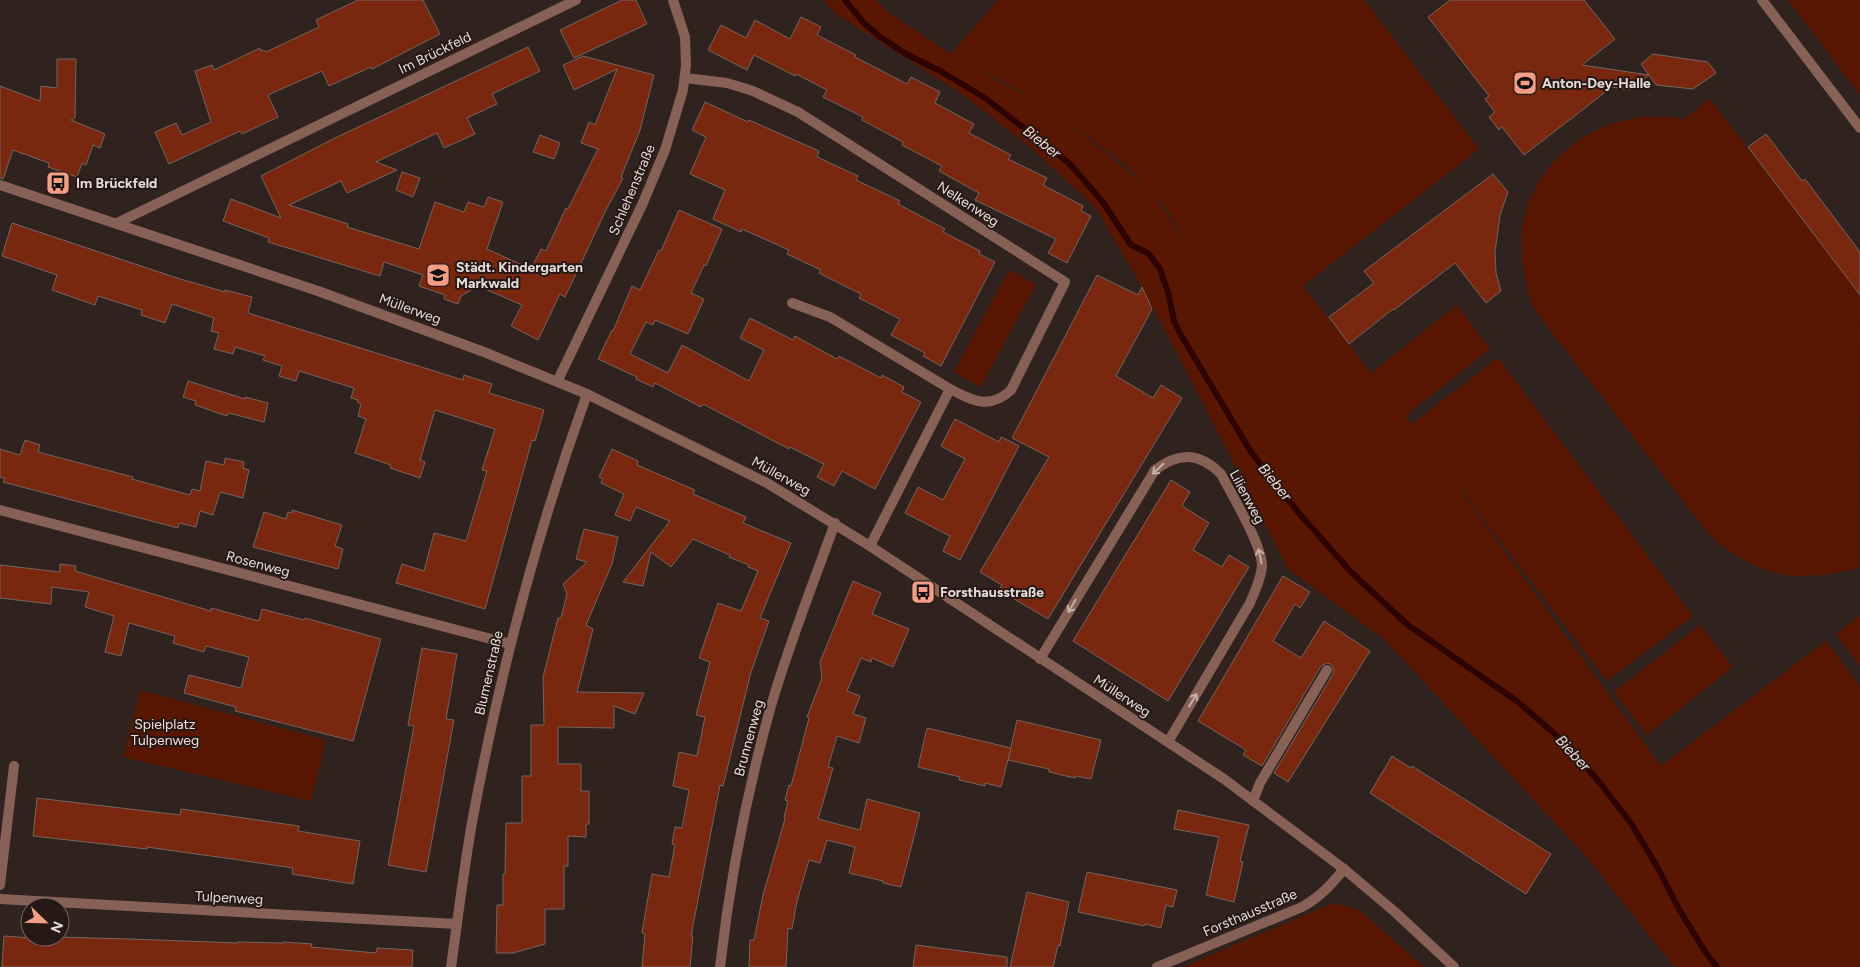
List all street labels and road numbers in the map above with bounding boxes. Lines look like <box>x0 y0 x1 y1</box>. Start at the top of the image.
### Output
street label: Im Brückfeld <box>396 28 474 78</box>
street label: Schlehenstraße <box>605 142 659 238</box>
street label: Nelkenweg <box>934 178 1002 230</box>
street label: Müllerweg <box>377 290 443 328</box>
street label: Müllerweg <box>749 453 813 499</box>
street label: Lilienweg <box>1226 467 1268 527</box>
street label: Rosenweg <box>224 547 292 581</box>
street label: Blumenstraße <box>471 629 507 717</box>
street label: Müllerweg <box>1090 671 1154 721</box>
street label: Brunnenweg <box>731 698 767 778</box>
street label: Forsthausstraße <box>1200 885 1300 940</box>
street label: Tulpenweg <box>194 888 264 908</box>

